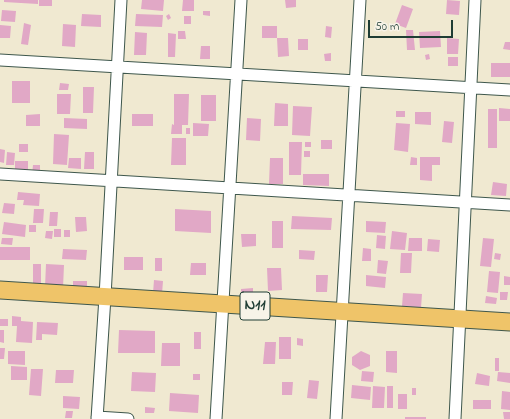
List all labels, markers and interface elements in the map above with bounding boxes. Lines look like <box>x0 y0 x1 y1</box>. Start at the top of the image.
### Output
scale bar <box>370 12 455 38</box>
text: 50 m <box>375 18 399 36</box>
road number: N11 <box>240 292 270 320</box>

